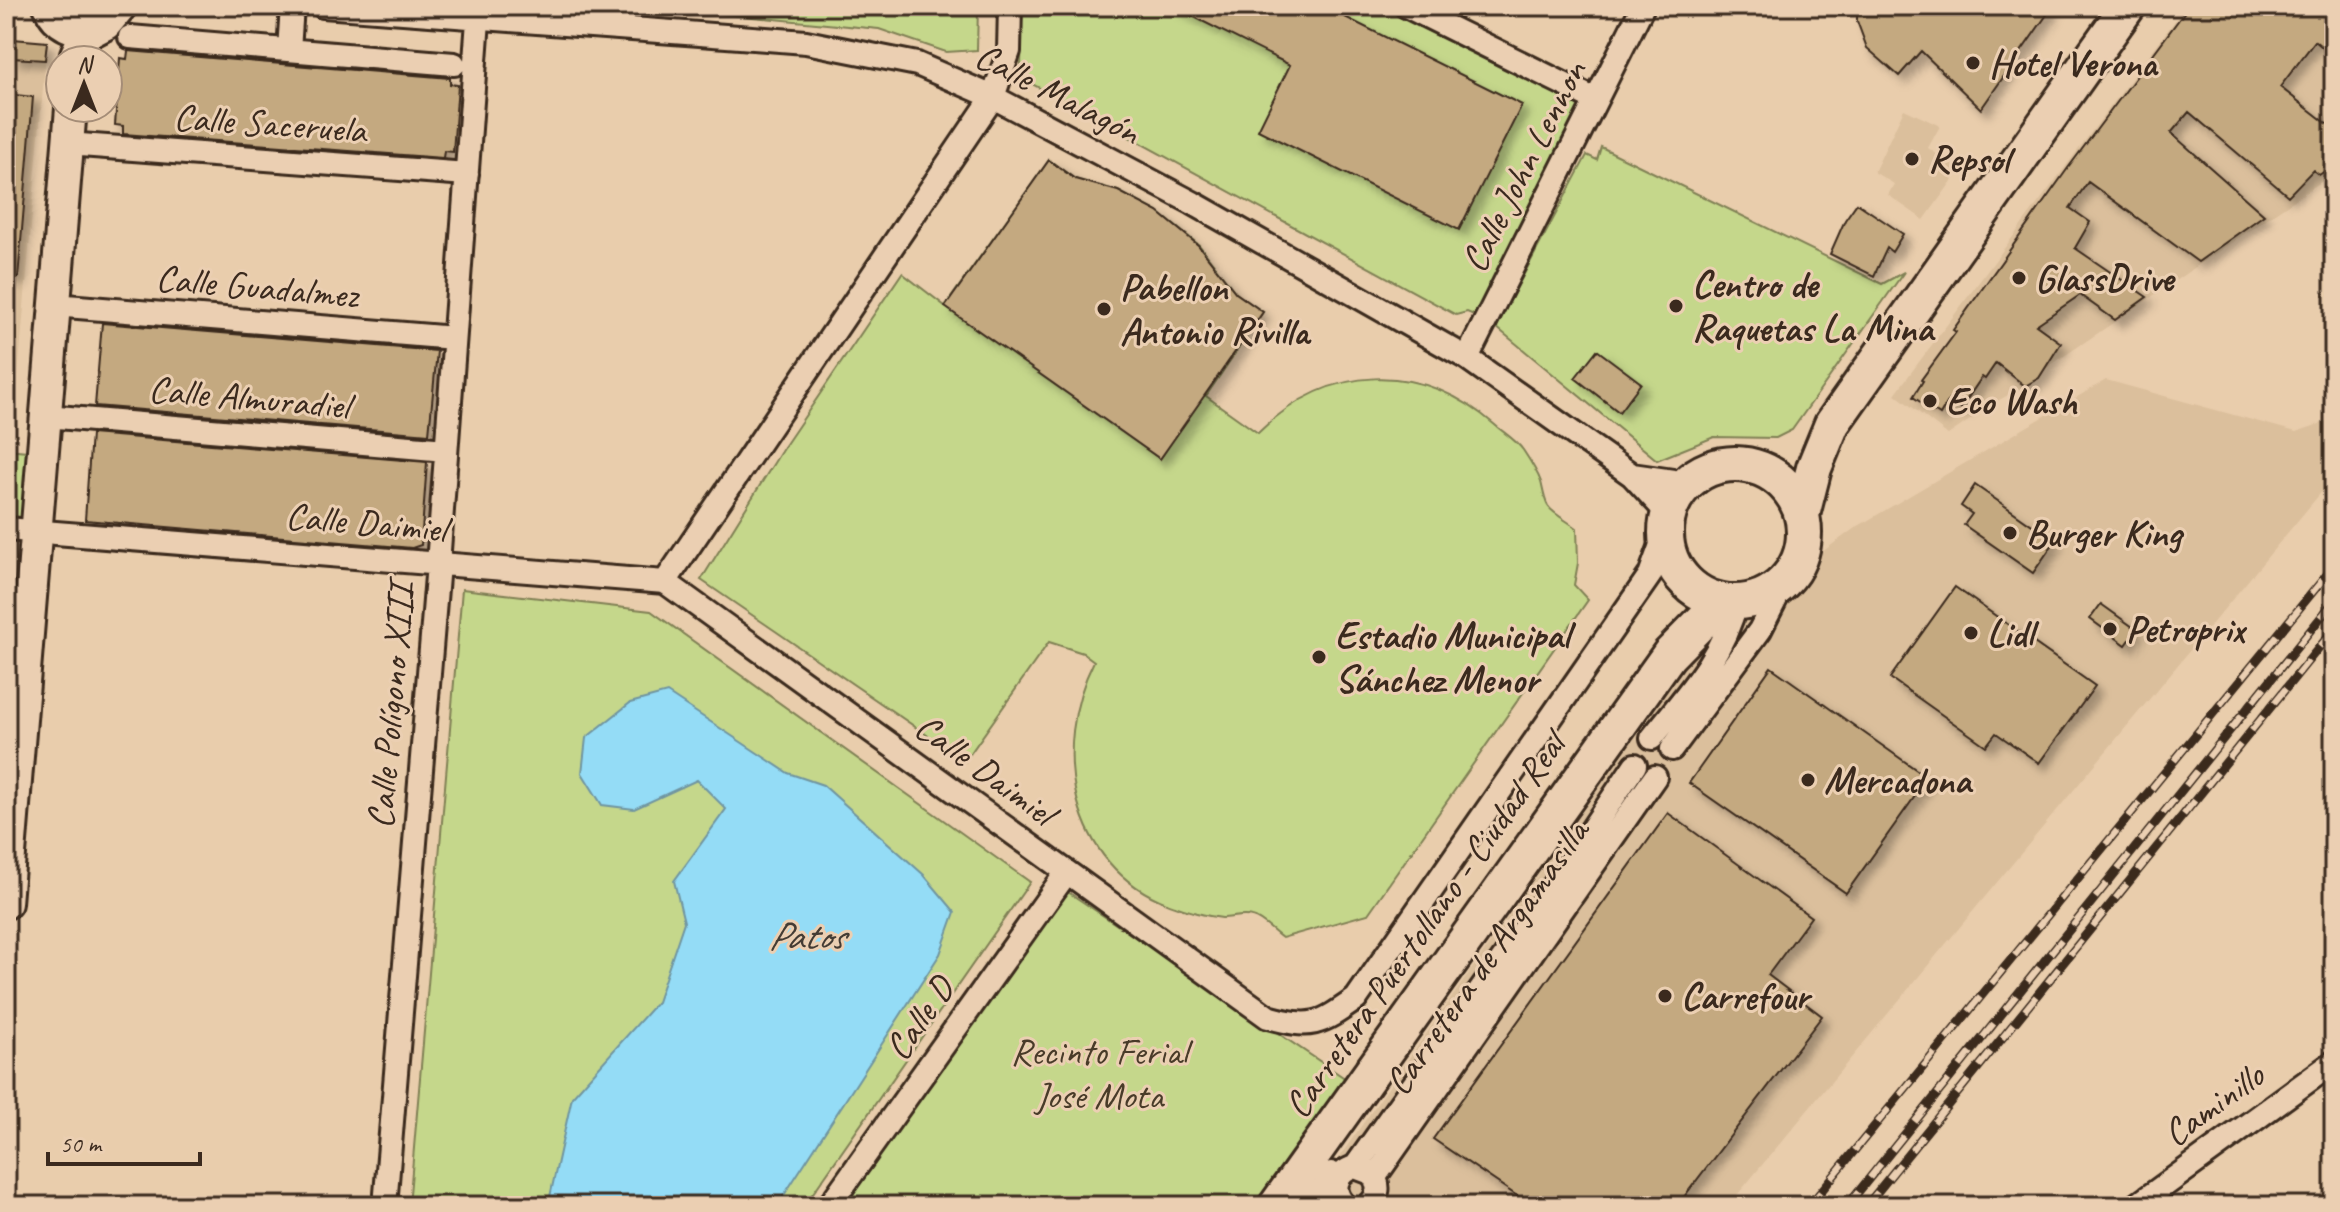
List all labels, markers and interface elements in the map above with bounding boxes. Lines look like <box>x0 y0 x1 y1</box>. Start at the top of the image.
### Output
street label: Calle Malagón <box>967 32 1150 156</box>
place label: Hotel Verona <box>1989 40 2160 87</box>
north arrow <box>44 44 124 124</box>
text: N <box>77 51 94 79</box>
street label: Calle John Lennon <box>1450 51 1598 280</box>
marker: Hotel Verona <box>1964 54 1982 72</box>
street label: Calle Saceruela <box>172 93 370 154</box>
place label: Repsol <box>1928 136 2016 183</box>
marker: Repsol <box>1903 150 1921 168</box>
street label: Calle Guadalmez <box>154 254 362 319</box>
place label: GlassDrive <box>2035 255 2176 302</box>
place label: Centro de Raquetas La Mina <box>1692 261 1936 352</box>
place label: Pabellon Antonio Rivilla <box>1120 264 1312 355</box>
marker: GlassDrive <box>2010 269 2028 287</box>
marker: Centro de Raquetas La Mina <box>1667 297 1685 315</box>
marker: Pabellon Antonio Rivilla <box>1095 300 1113 318</box>
street label: Calle Almuradiel <box>147 365 358 430</box>
place label: Eco Wash <box>1946 378 2078 425</box>
marker: Eco Wash <box>1921 392 1939 410</box>
street label: Calle Daimiel <box>284 492 455 553</box>
place label: Burger King <box>2026 510 2184 557</box>
marker: Burger King <box>2001 524 2019 542</box>
street label: Calle Polígono XIII <box>356 574 425 830</box>
place label: Petroprix <box>2126 606 2247 653</box>
place label: Lidl <box>1987 610 2040 657</box>
place label: Estadio Municipal Sánchez Menor <box>1335 612 1577 703</box>
marker: Petroprix <box>2101 620 2119 638</box>
marker: Lidl <box>1962 624 1980 642</box>
marker: Estadio Municipal Sánchez Menor <box>1310 648 1328 666</box>
street label: Calle Daimiel <box>906 703 1069 840</box>
street label: Carretera Puertollano - Ciudad Real <box>1274 718 1579 1127</box>
place label: Mercadona <box>1824 757 1974 804</box>
marker: Mercadona <box>1799 771 1817 789</box>
street label: Carretera de Argamasilla <box>1374 808 1601 1104</box>
water label: Patos <box>768 911 850 961</box>
street label: Calle D <box>874 965 966 1069</box>
place label: Carrefour <box>1681 973 1813 1020</box>
marker: Carrefour <box>1656 987 1674 1005</box>
park label: Recinto Ferial José Mota <box>1010 1028 1194 1119</box>
street label: Caminillo <box>2154 1051 2275 1157</box>
scale bar <box>48 1116 200 1166</box>
text: 50 m <box>60 1129 103 1159</box>

